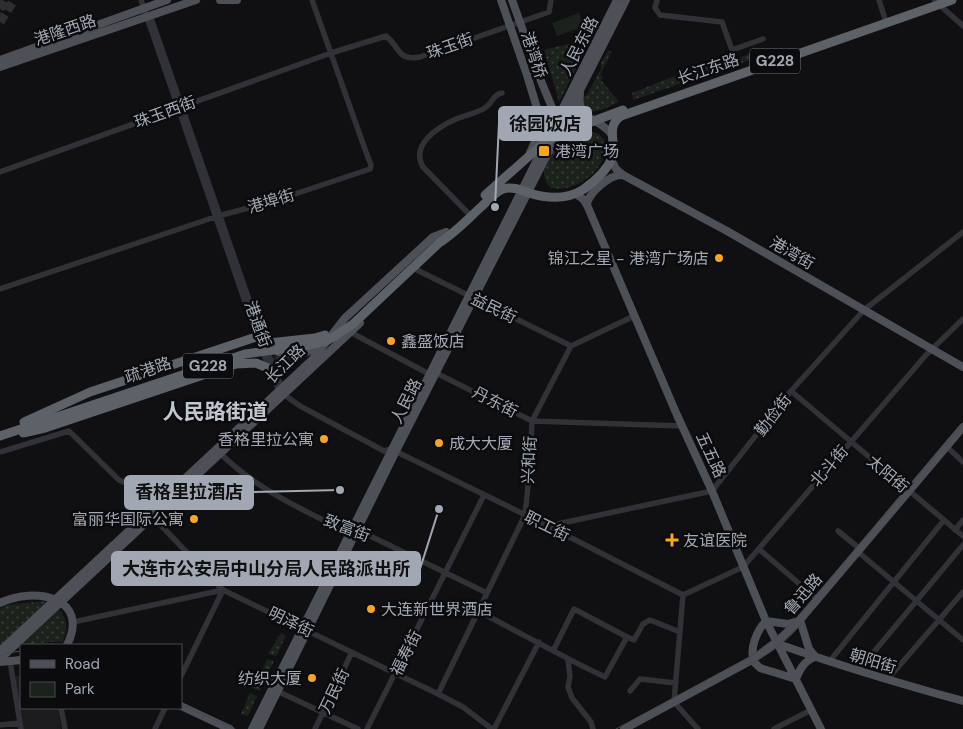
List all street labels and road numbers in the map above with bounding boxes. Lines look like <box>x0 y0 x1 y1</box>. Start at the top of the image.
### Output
street label: 港隆西路 <box>31 10 99 50</box>
street label: 人民东路 <box>555 13 603 79</box>
street label: 珠玉街 <box>424 28 476 64</box>
street label: 港湾桥 <box>517 29 551 81</box>
road number: G228 <box>750 48 800 74</box>
street label: 长江东路 <box>674 49 742 89</box>
street label: 珠玉西街 <box>131 91 199 133</box>
street label: 港埠街 <box>245 184 297 218</box>
street label: 港湾街 <box>766 232 818 274</box>
street label: 益民街 <box>468 288 520 328</box>
street label: 港通街 <box>240 298 276 350</box>
street label: 长江路 <box>260 340 310 388</box>
street label: 疏港路 <box>122 352 174 388</box>
road number: G228 <box>183 354 233 378</box>
street label: 人民路 <box>386 375 426 427</box>
street label: 丹东街 <box>469 382 521 422</box>
street label: 勤俭街 <box>750 390 796 440</box>
street label: 五五路 <box>691 429 731 481</box>
street label: 兴和街 <box>517 435 541 485</box>
street label: 北斗街 <box>805 441 853 491</box>
street label: 太阳街 <box>863 451 913 497</box>
street label: 职工街 <box>521 506 573 546</box>
street label: 致富街 <box>321 510 373 546</box>
street label: 鲁迅路 <box>779 569 827 619</box>
street label: 明泽街 <box>265 602 317 642</box>
street label: 福寿街 <box>386 627 426 679</box>
street label: 朝阳街 <box>847 644 899 678</box>
street label: 万民街 <box>314 665 354 717</box>

